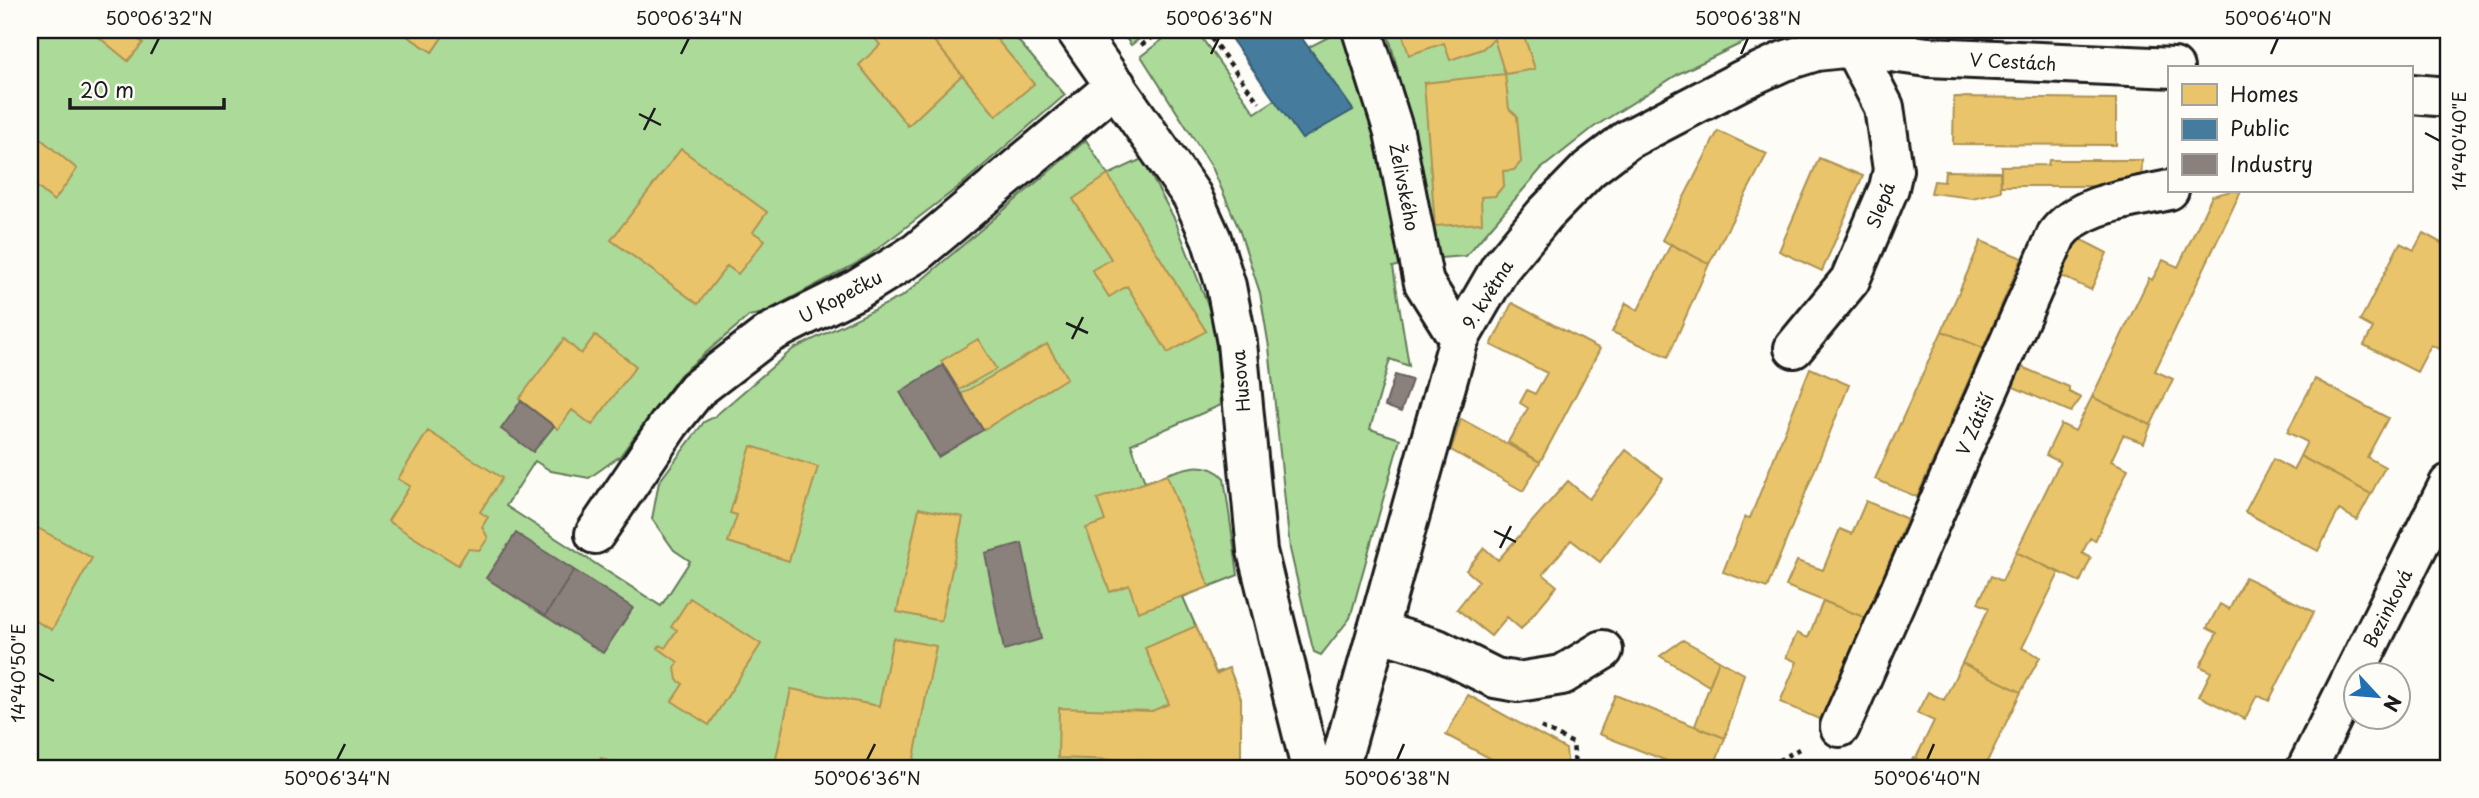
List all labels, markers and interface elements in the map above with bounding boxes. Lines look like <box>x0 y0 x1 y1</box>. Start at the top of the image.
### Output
text: 50°06'32"N <box>105 4 213 31</box>
text: 50°06'34"N <box>636 4 742 31</box>
text: 50°06'36"N <box>1165 4 1273 31</box>
text: 50°06'38"N <box>1695 4 1801 31</box>
text: 50°06'40"N <box>2224 4 2332 31</box>
street label: V Cestách <box>1969 45 2057 77</box>
scale bar <box>70 66 224 110</box>
legend <box>2168 66 2412 192</box>
text: 20 m <box>80 73 134 105</box>
text: Homes <box>2230 77 2298 109</box>
text: 14°40'40"E <box>2445 91 2472 191</box>
text: Public <box>2230 111 2290 143</box>
street label: Želivského <box>1383 141 1427 233</box>
text: Industry <box>2230 147 2313 179</box>
street label: Slepá <box>1859 178 1901 232</box>
street label: 9. května <box>1455 253 1519 334</box>
street label: U Kopečku <box>793 263 887 329</box>
street label: Husova <box>1224 349 1256 413</box>
street label: V Zátiší <box>1948 388 2000 459</box>
street label: Bezinková <box>2356 564 2418 652</box>
text: 14°40'50"E <box>4 623 31 723</box>
north arrow <box>2342 662 2412 732</box>
text: N <box>2377 691 2409 717</box>
text: 50°06'34"N <box>284 764 390 791</box>
text: 50°06'36"N <box>813 764 921 791</box>
text: 50°06'38"N <box>1344 764 1450 791</box>
text: 50°06'40"N <box>1873 764 1981 791</box>

